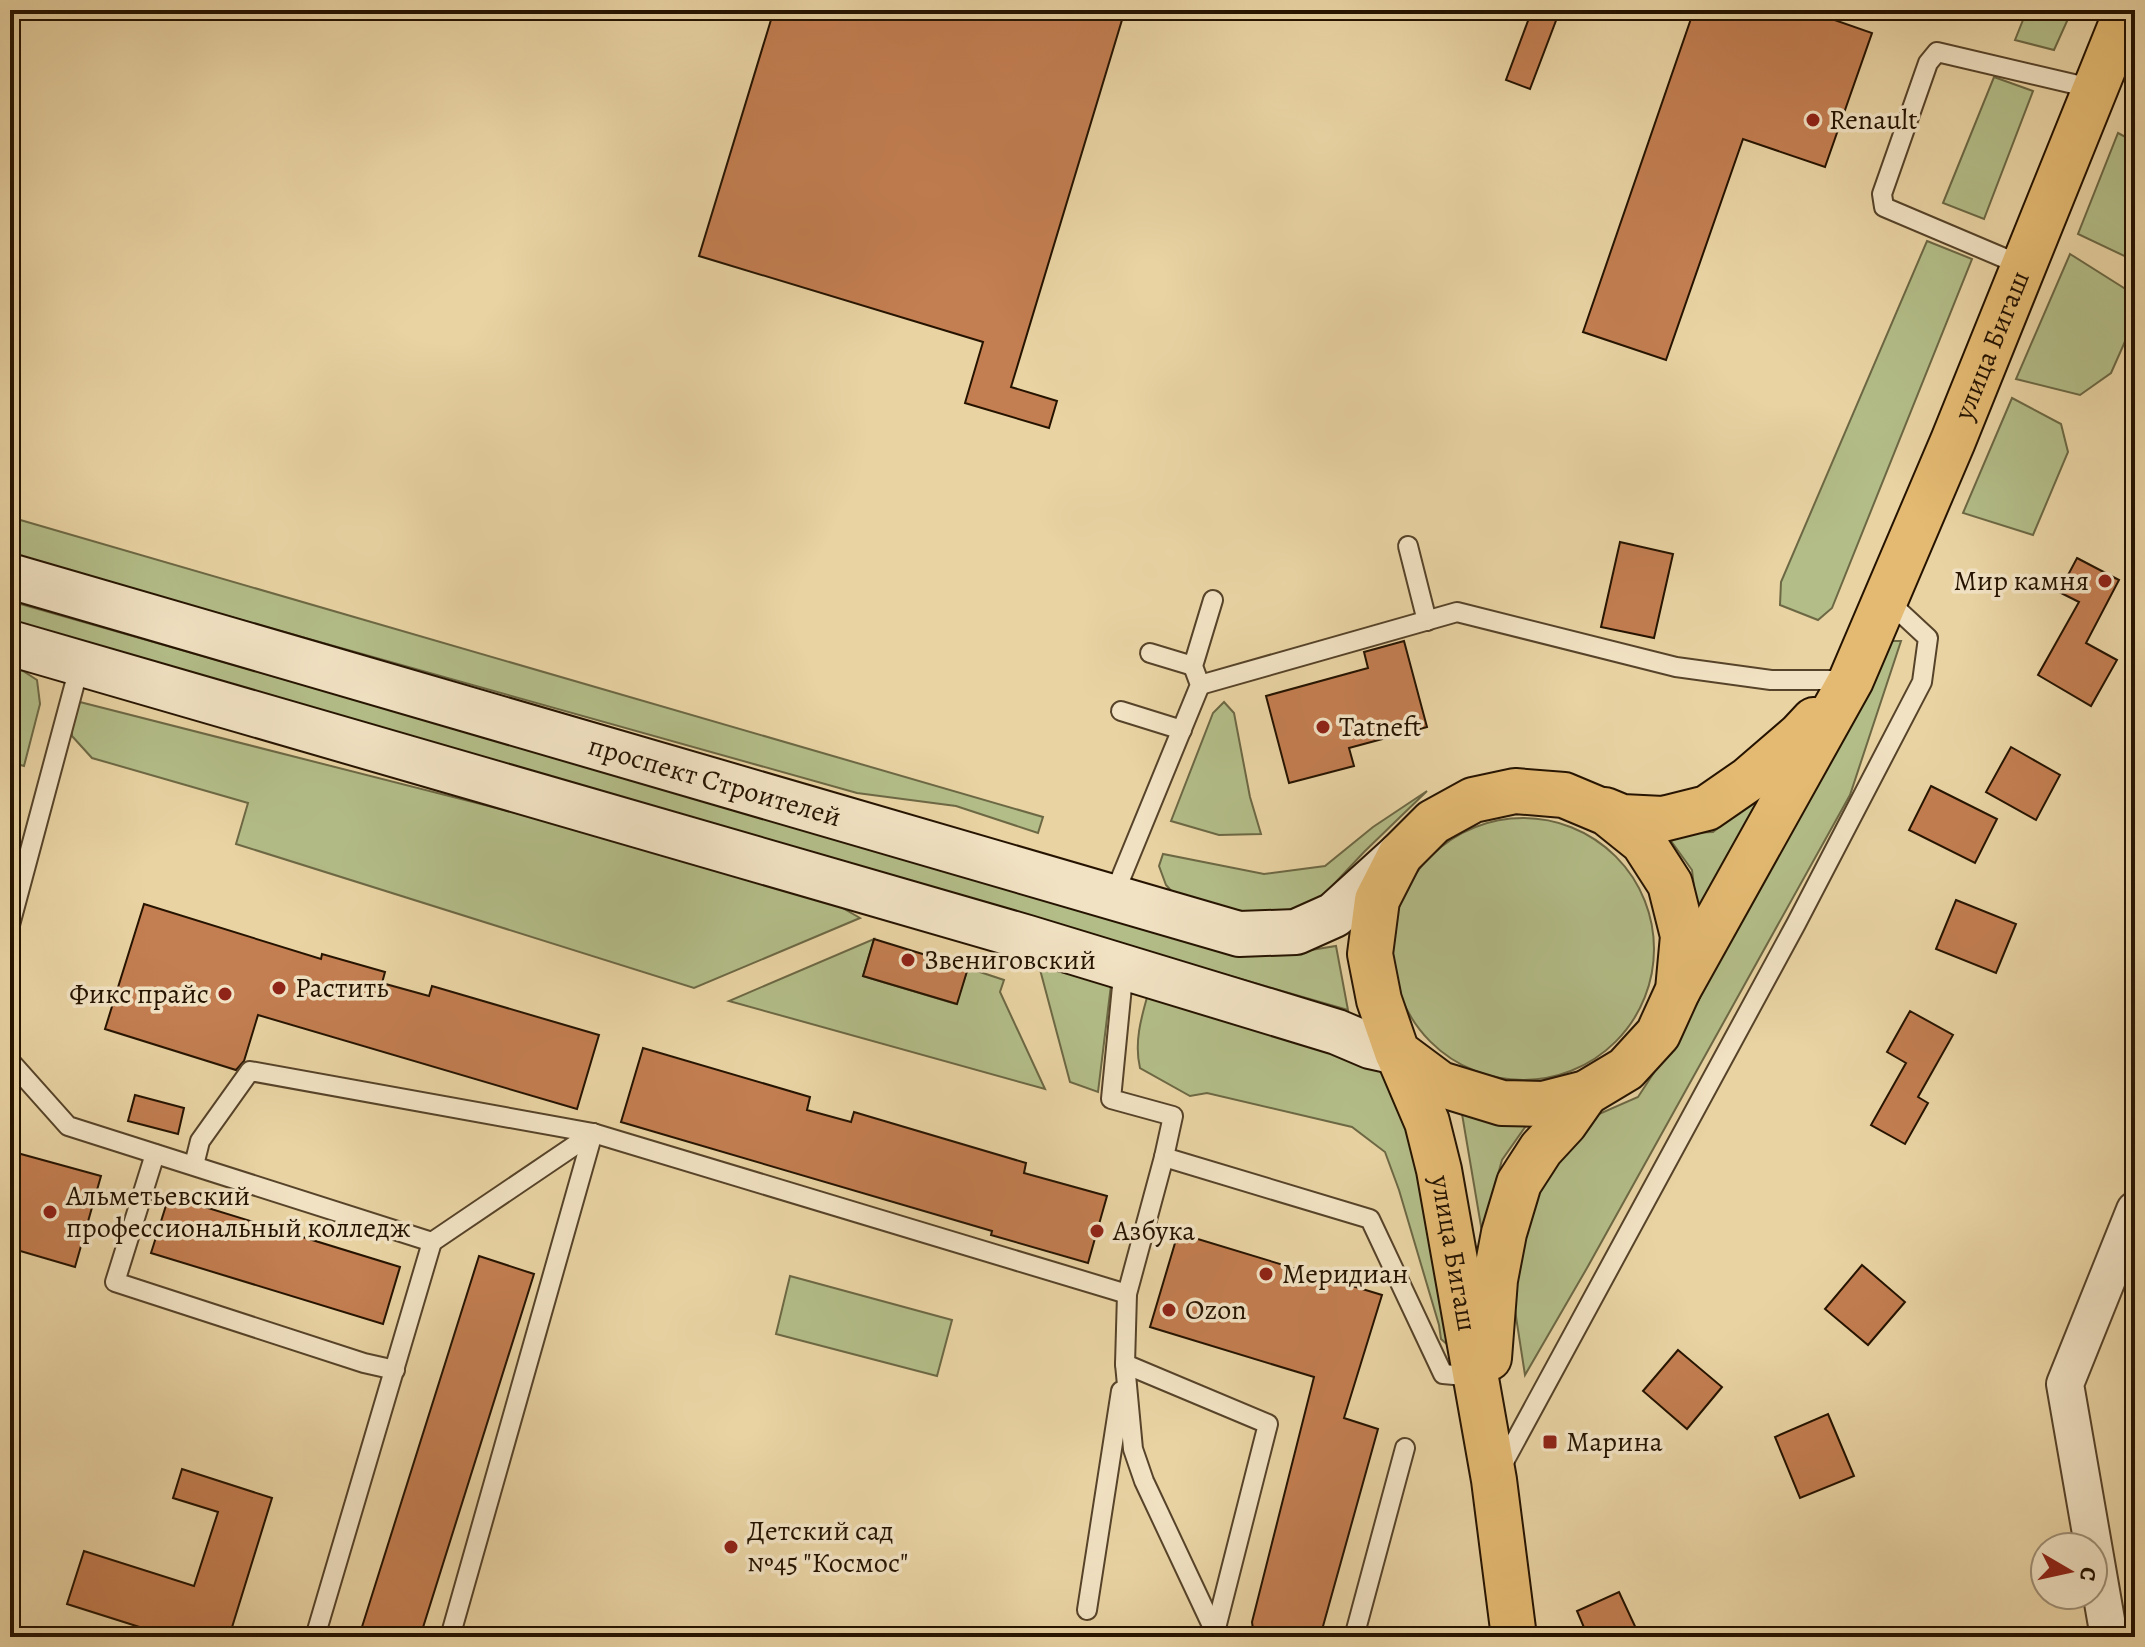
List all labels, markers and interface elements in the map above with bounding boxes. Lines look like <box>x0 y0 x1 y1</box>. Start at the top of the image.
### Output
place label: Renault <box>1829 101 1917 139</box>
marker: Renault <box>1804 111 1822 129</box>
street label: улица Бигаш <box>1944 265 2039 427</box>
place label: Мир камня <box>1953 562 2089 600</box>
marker: Мир камня <box>2096 572 2114 590</box>
place label: Tatneft <box>1339 708 1421 746</box>
marker: Tatneft <box>1314 718 1332 736</box>
street label: проспект Строителей <box>584 726 846 836</box>
place label: Звениговский <box>924 941 1096 979</box>
marker: Звениговский <box>899 951 917 969</box>
place label: Растить <box>295 969 388 1007</box>
place label: Фикс прайс <box>69 975 209 1013</box>
marker: Растить <box>270 979 288 997</box>
marker: Фикс прайс <box>216 985 234 1003</box>
street label: улица Бигаш <box>1421 1171 1486 1334</box>
place label: Альметьевский профессиональный колледж <box>65 1177 411 1247</box>
marker: Альметьевский профессиональный колледж <box>41 1203 59 1221</box>
place label: Азбука <box>1112 1212 1195 1250</box>
marker: Азбука <box>1088 1222 1106 1240</box>
place label: Меридиан <box>1282 1255 1408 1293</box>
marker: Меридиан <box>1257 1265 1275 1283</box>
place label: Ozon <box>1185 1291 1247 1329</box>
marker: Ozon <box>1160 1301 1178 1319</box>
place label: Марина <box>1566 1423 1663 1461</box>
marker: Марина <box>1541 1433 1559 1451</box>
place label: Детский сад №45 "Космос" <box>747 1512 908 1582</box>
north arrow <box>2029 1531 2109 1611</box>
marker: Детский сад №45 "Космос" <box>722 1538 740 1556</box>
text: С <box>2072 1565 2104 1583</box>

